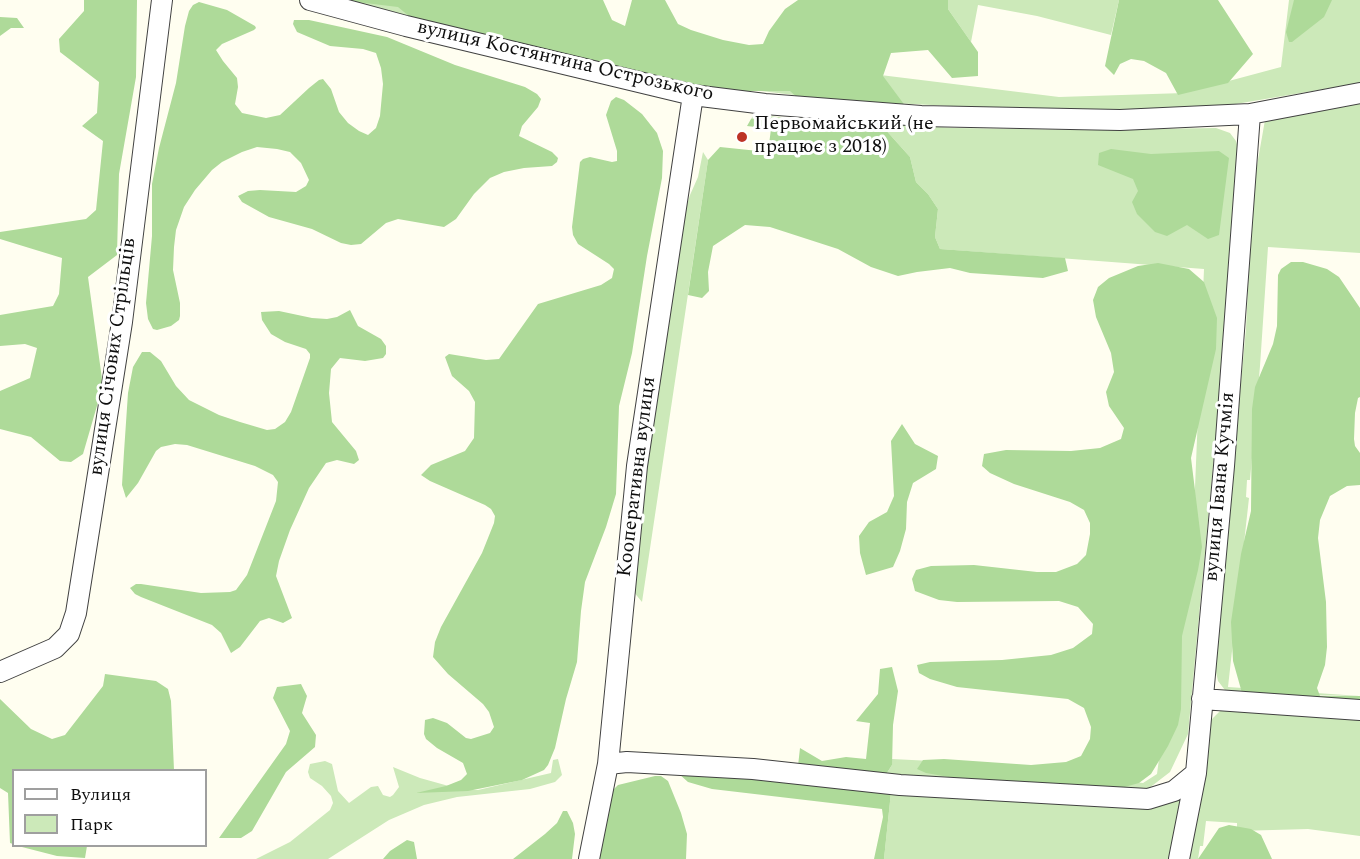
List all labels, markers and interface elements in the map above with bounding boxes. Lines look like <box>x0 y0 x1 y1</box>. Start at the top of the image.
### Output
street label: вулиця Костянтина Острозького <box>414 16 716 108</box>
place label: Первомайський (не працює з 2018) <box>754 113 934 160</box>
marker: Первомайський (не працює з 2018) <box>735 130 749 144</box>
street label: вулиця Січових Стрільців <box>85 237 143 477</box>
street label: Кооперативна вулиця <box>614 375 662 579</box>
street label: вулиця Івана Кучмія <box>1201 391 1241 583</box>
legend <box>12 769 207 847</box>
text: Вулиця <box>70 781 131 808</box>
text: Парк <box>70 811 113 838</box>

